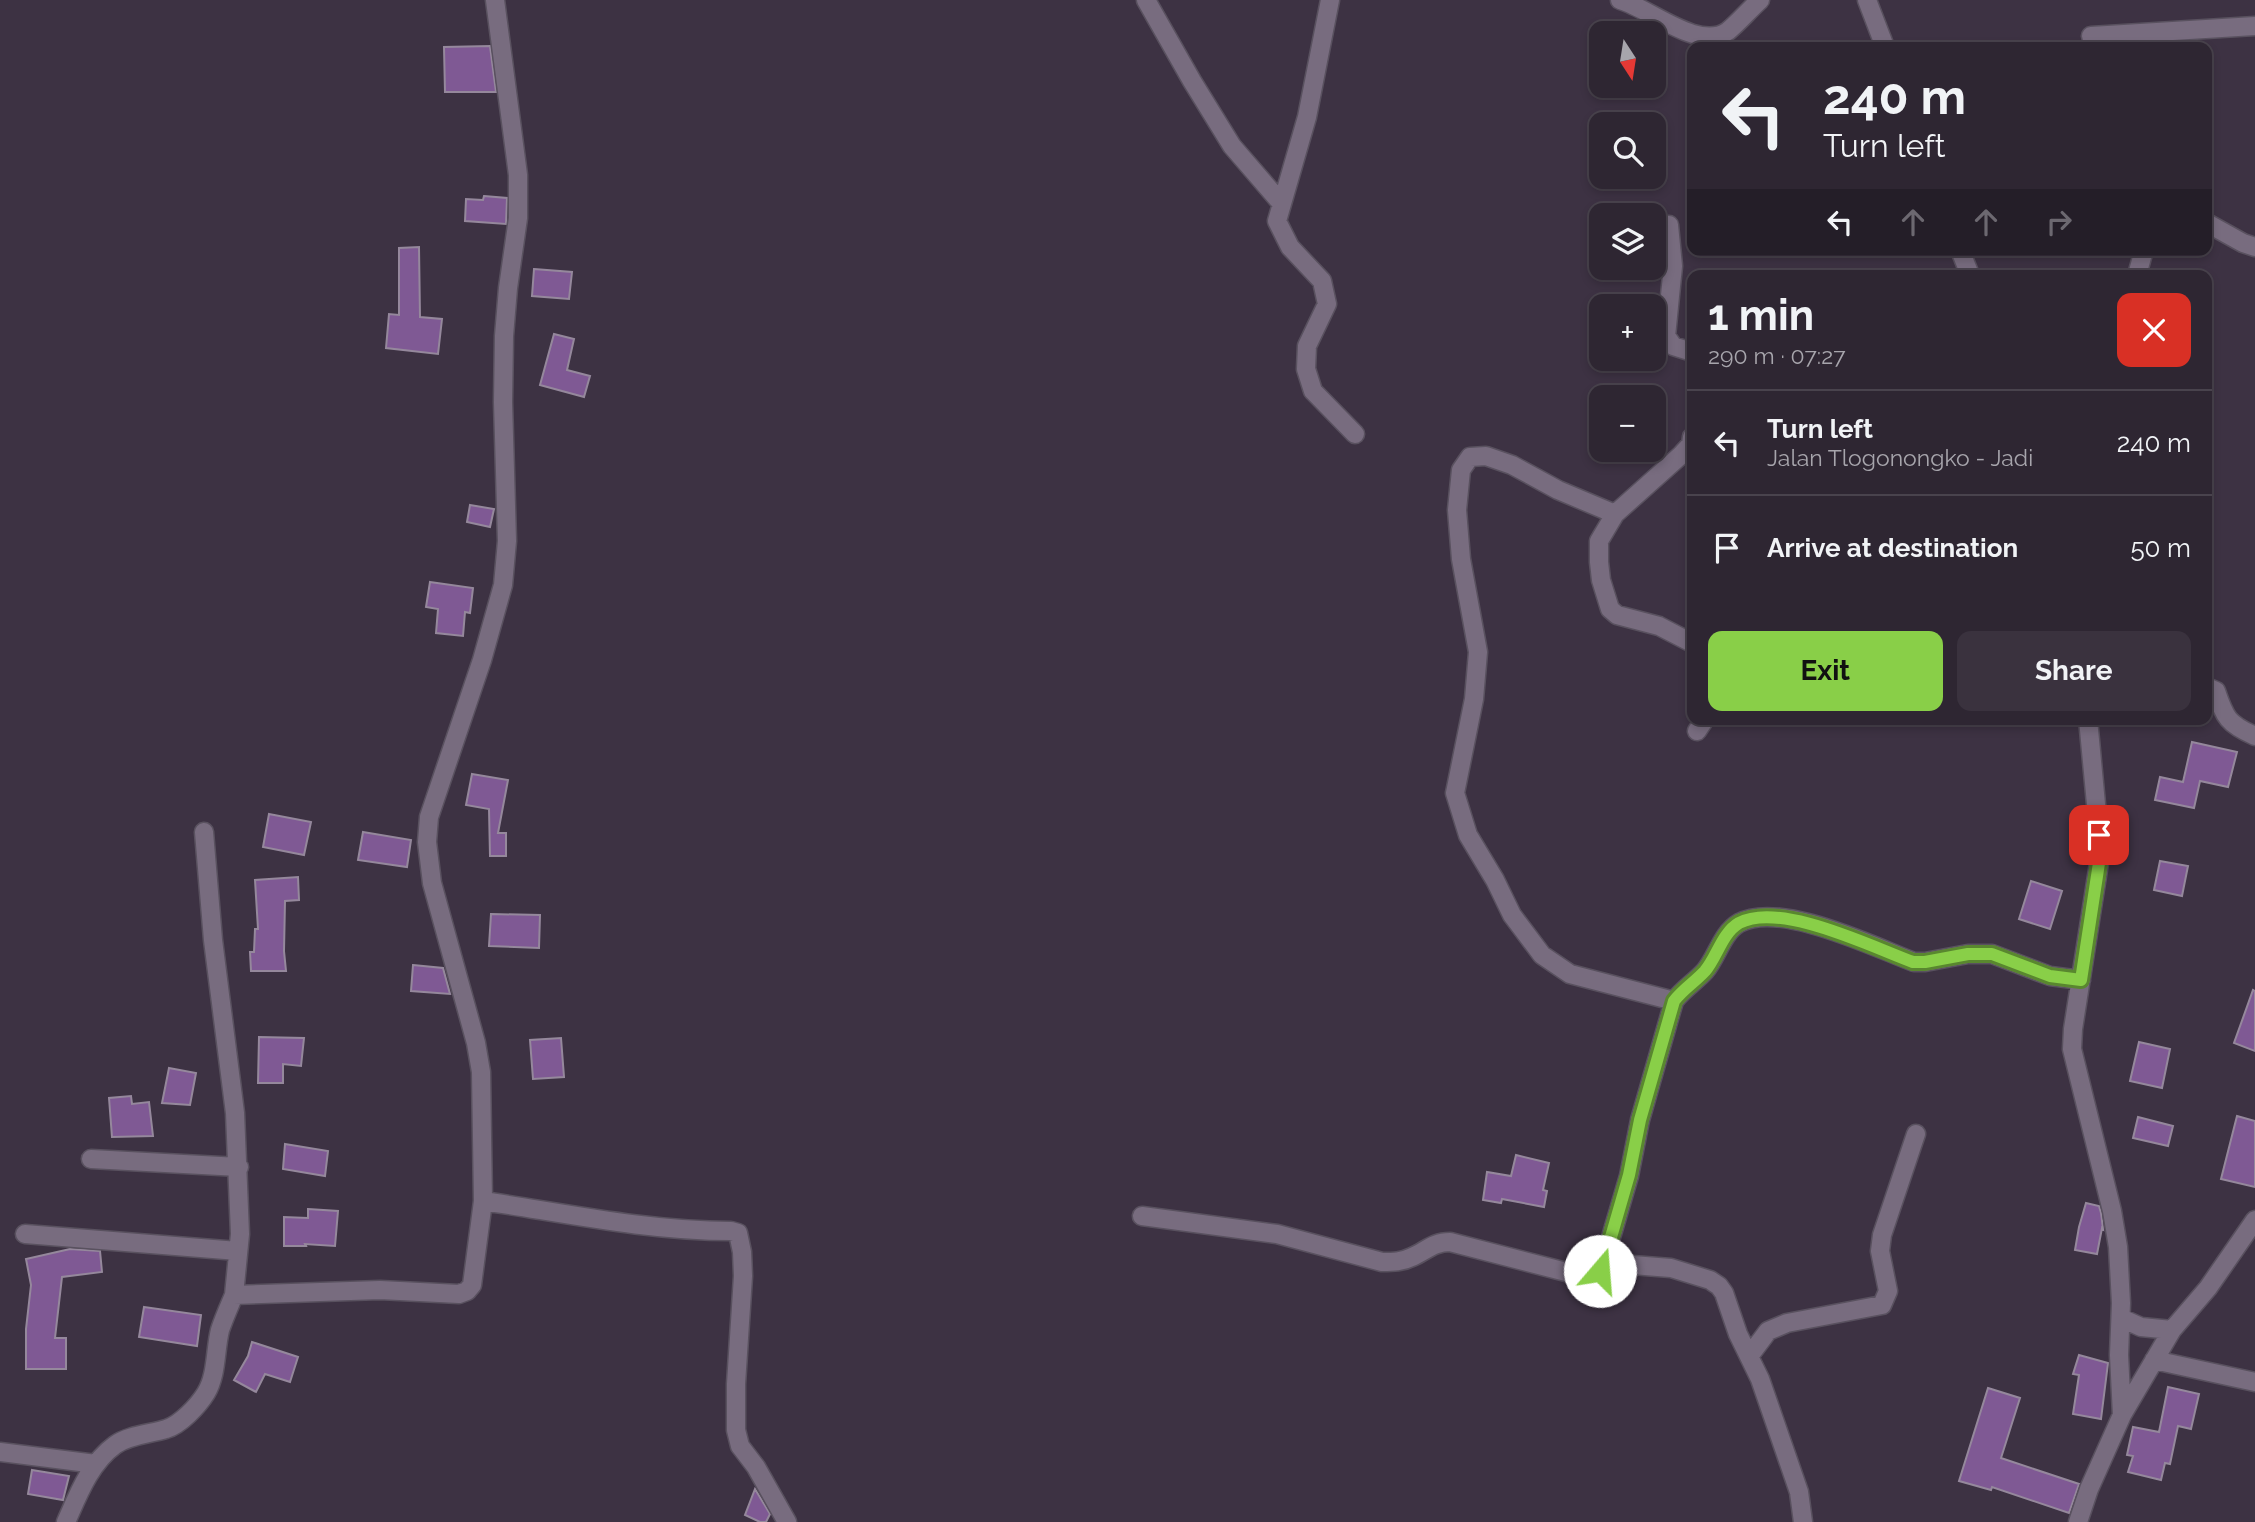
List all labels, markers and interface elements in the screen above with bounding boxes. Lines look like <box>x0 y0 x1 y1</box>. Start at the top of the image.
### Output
north arrow <box>1589 21 1666 98</box>
map controls <box>1589 21 1666 462</box>
text: 240 m <box>1823 68 1966 125</box>
icon: left <box>1708 70 1799 161</box>
button: search <box>1589 112 1666 189</box>
text: Turn left <box>1823 127 1945 164</box>
button: layers <box>1589 203 1666 280</box>
icon: left <box>1821 203 1859 241</box>
icon: ahead <box>1894 203 1932 241</box>
icon: ahead <box>1967 203 2005 241</box>
icon: right <box>2040 203 2078 241</box>
text: 1 min <box>1708 291 1814 340</box>
button: close <box>2117 293 2191 367</box>
button: + <box>1589 294 1666 371</box>
text: 290 m · 07:27 <box>1708 342 1845 369</box>
button: − <box>1589 385 1666 462</box>
text: Turn left <box>1767 414 1873 444</box>
icon: left <box>1708 424 1746 462</box>
text: 240 m <box>2117 428 2191 458</box>
text: Jalan Tlogonongko - Jadi <box>1767 444 2033 471</box>
icon: arrive <box>1708 529 1746 567</box>
text: Arrive at destination <box>1767 533 2018 563</box>
text: 50 m <box>2130 533 2191 563</box>
button: Exit <box>1708 631 1943 711</box>
button: Share <box>1957 631 2191 711</box>
pin <box>2069 805 2129 865</box>
icon: arrive <box>2080 816 2118 854</box>
position arrow <box>1563 1234 1637 1308</box>

